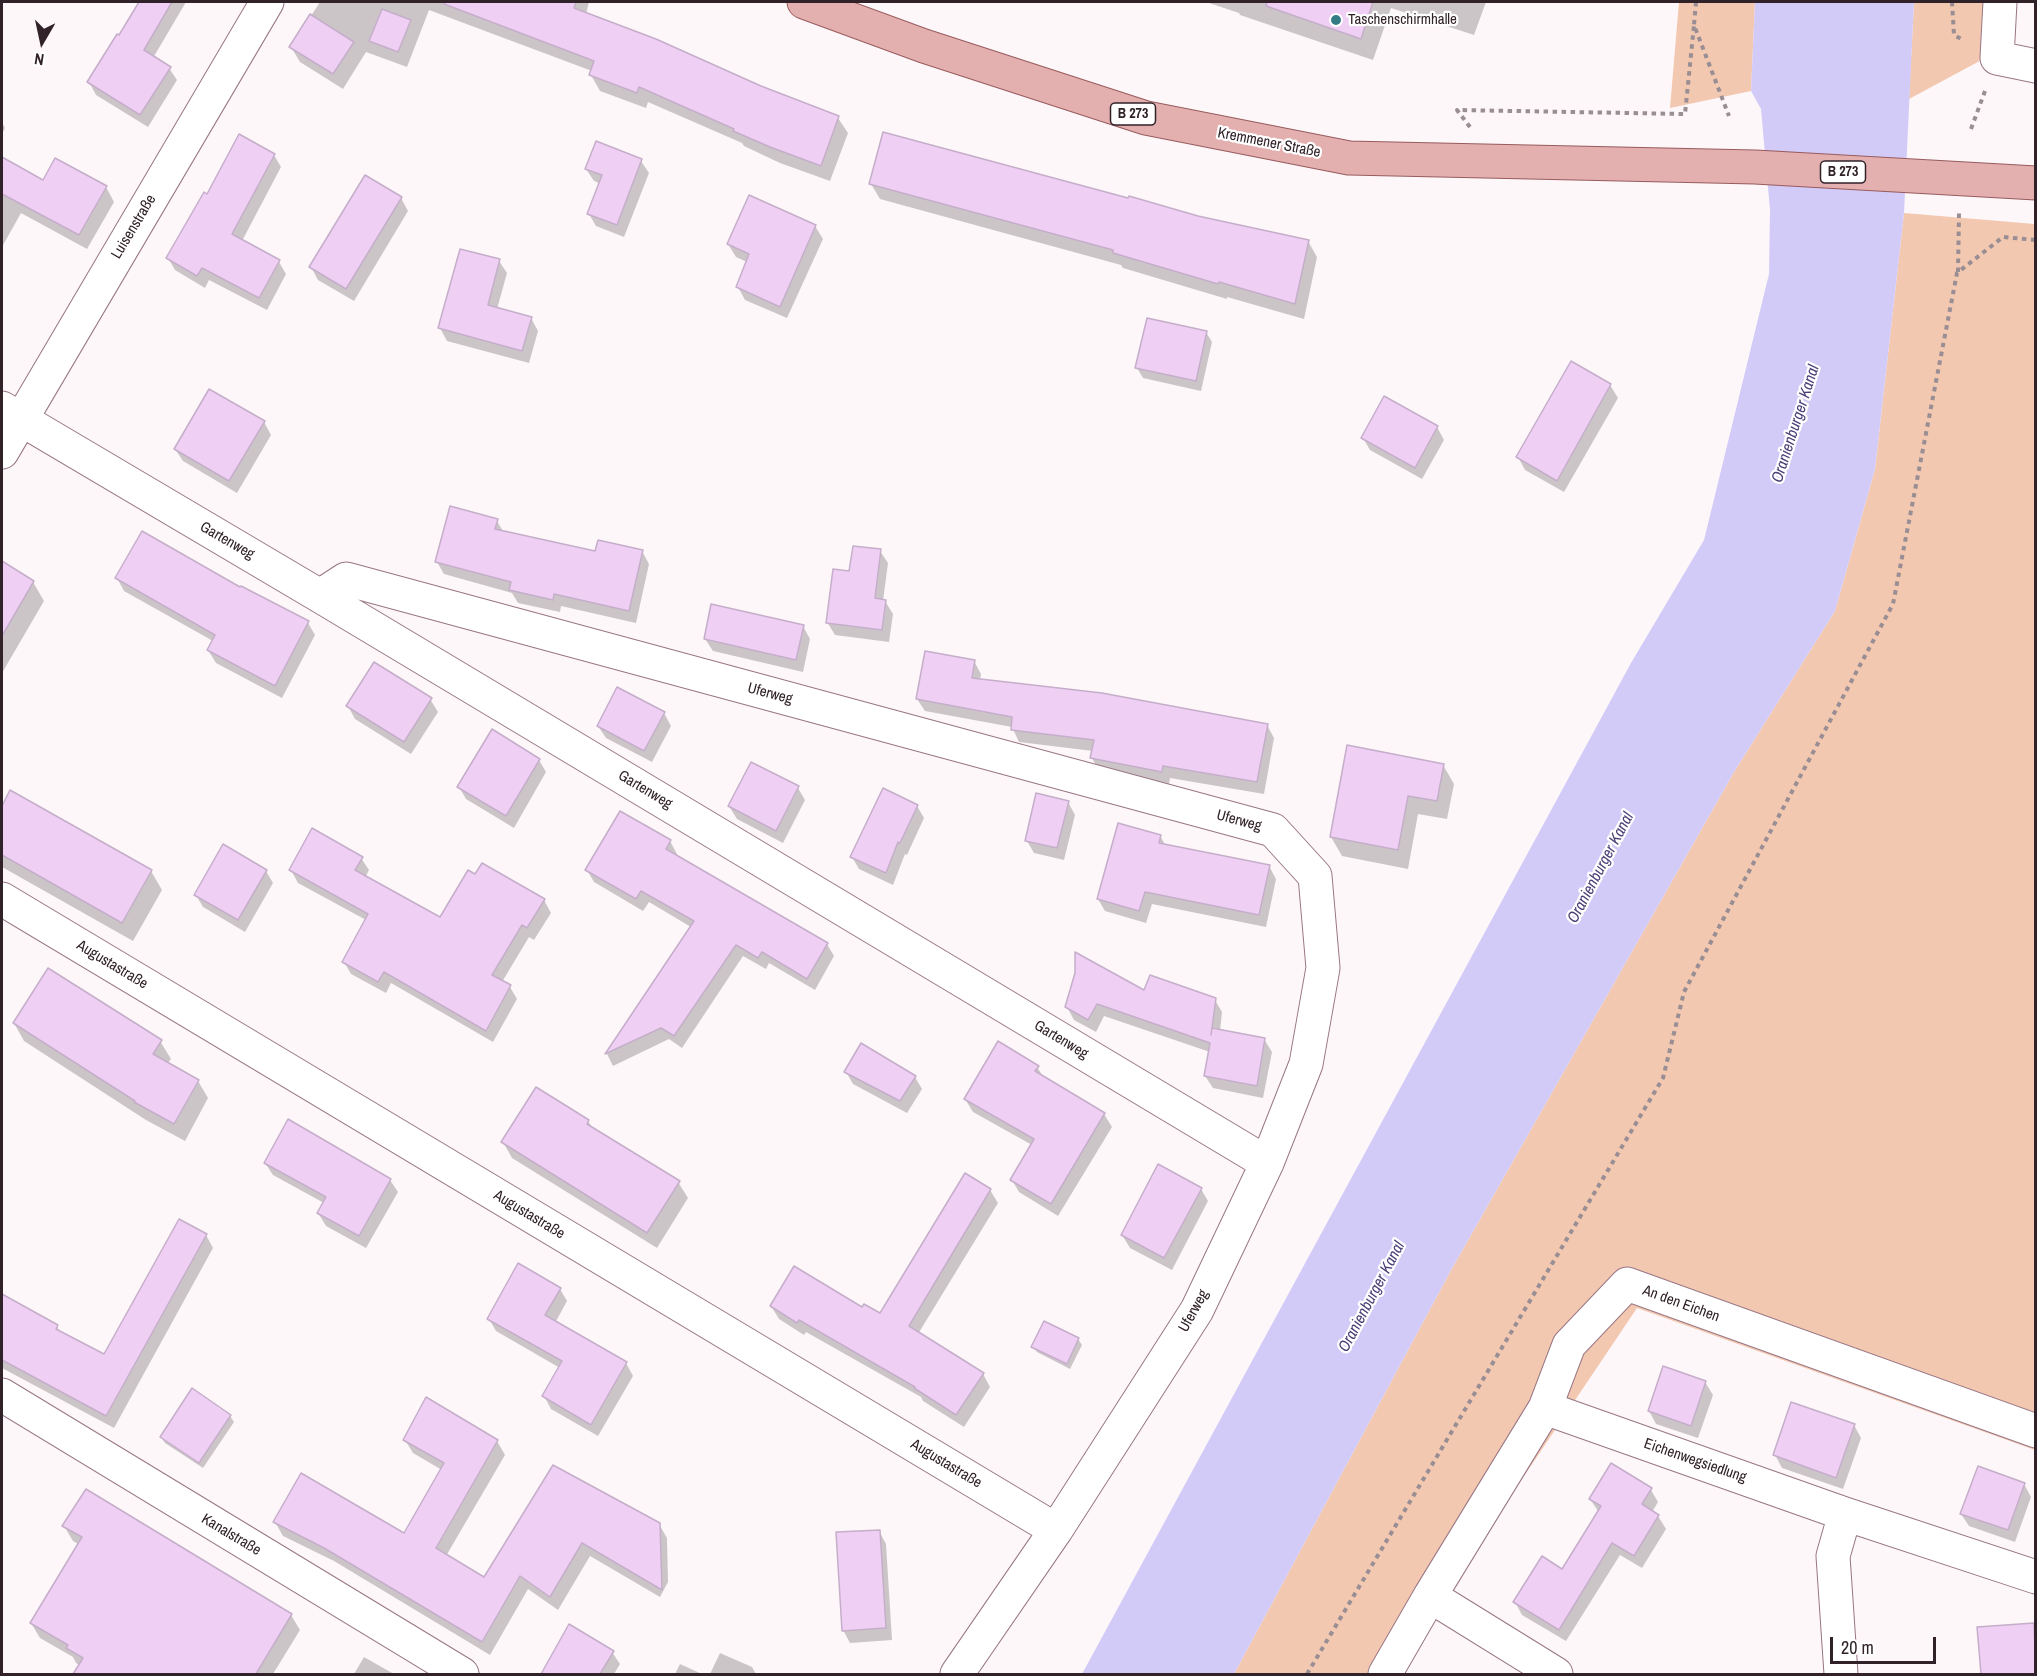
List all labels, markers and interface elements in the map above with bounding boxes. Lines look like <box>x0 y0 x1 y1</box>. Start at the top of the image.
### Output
place label: Taschenschirmhalle <box>1348 11 1457 29</box>
north arrow <box>12 12 72 72</box>
marker: Taschenschirmhalle <box>1329 13 1343 27</box>
text: N <box>33 48 46 71</box>
road number: B 273 <box>1110 103 1156 125</box>
street label: Kremmener Straße <box>1216 124 1322 162</box>
road number: B 273 <box>1820 161 1866 183</box>
street label: Luisenstraße <box>108 192 160 262</box>
water label: Oranienburger Kanal <box>1768 363 1824 485</box>
street label: Gartenweg <box>196 518 258 564</box>
street label: Uferweg <box>746 679 794 709</box>
street label: Gartenweg <box>615 767 675 813</box>
street label: Uferweg <box>1215 806 1263 836</box>
water label: Oranienburger Kanal <box>1564 809 1638 927</box>
street label: Augustastraße <box>73 937 151 993</box>
street label: Gartenweg <box>1031 1017 1091 1063</box>
street label: Augustastraße <box>490 1187 568 1243</box>
water label: Oranienburger Kanal <box>1335 1238 1409 1356</box>
street label: An den Eichen <box>1640 1282 1722 1326</box>
street label: Uferweg <box>1175 1287 1213 1335</box>
street label: Eichenwegsiedlung <box>1641 1435 1749 1487</box>
street label: Augustastraße <box>907 1436 985 1492</box>
street label: Kanalstraße <box>198 1510 264 1560</box>
scale bar <box>1833 1625 1940 1663</box>
text: 20 m <box>1841 1635 1874 1660</box>

